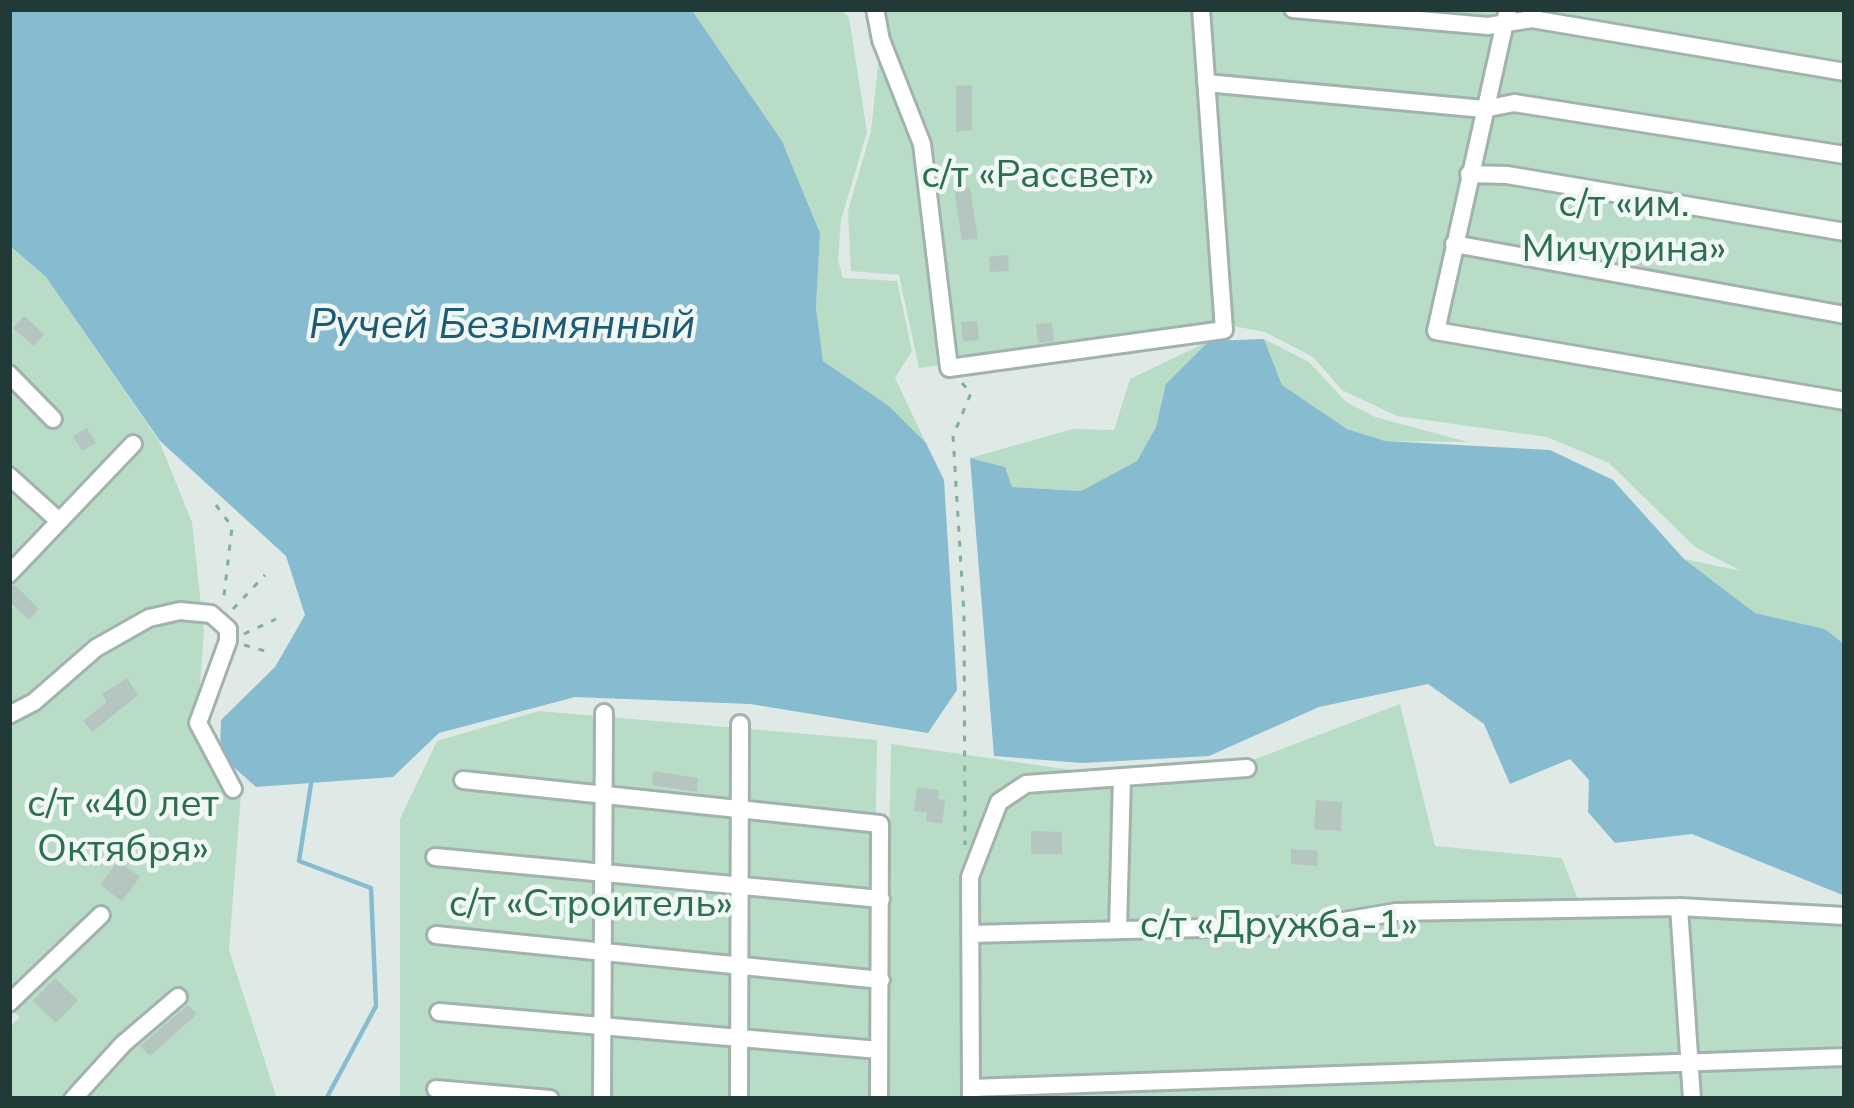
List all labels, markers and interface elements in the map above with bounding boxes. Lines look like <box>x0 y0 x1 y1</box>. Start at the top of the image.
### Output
park label: с/т «Рассвет» <box>921 155 1155 201</box>
park label: с/т «им. Мичурина» <box>1521 184 1727 275</box>
water label: Ручей Безымянный <box>309 303 695 353</box>
park label: с/т «40 лет Октября» <box>27 784 219 875</box>
park label: с/т «Строитель» <box>449 884 733 930</box>
park label: с/т «Дружба-1» <box>1140 905 1418 951</box>

